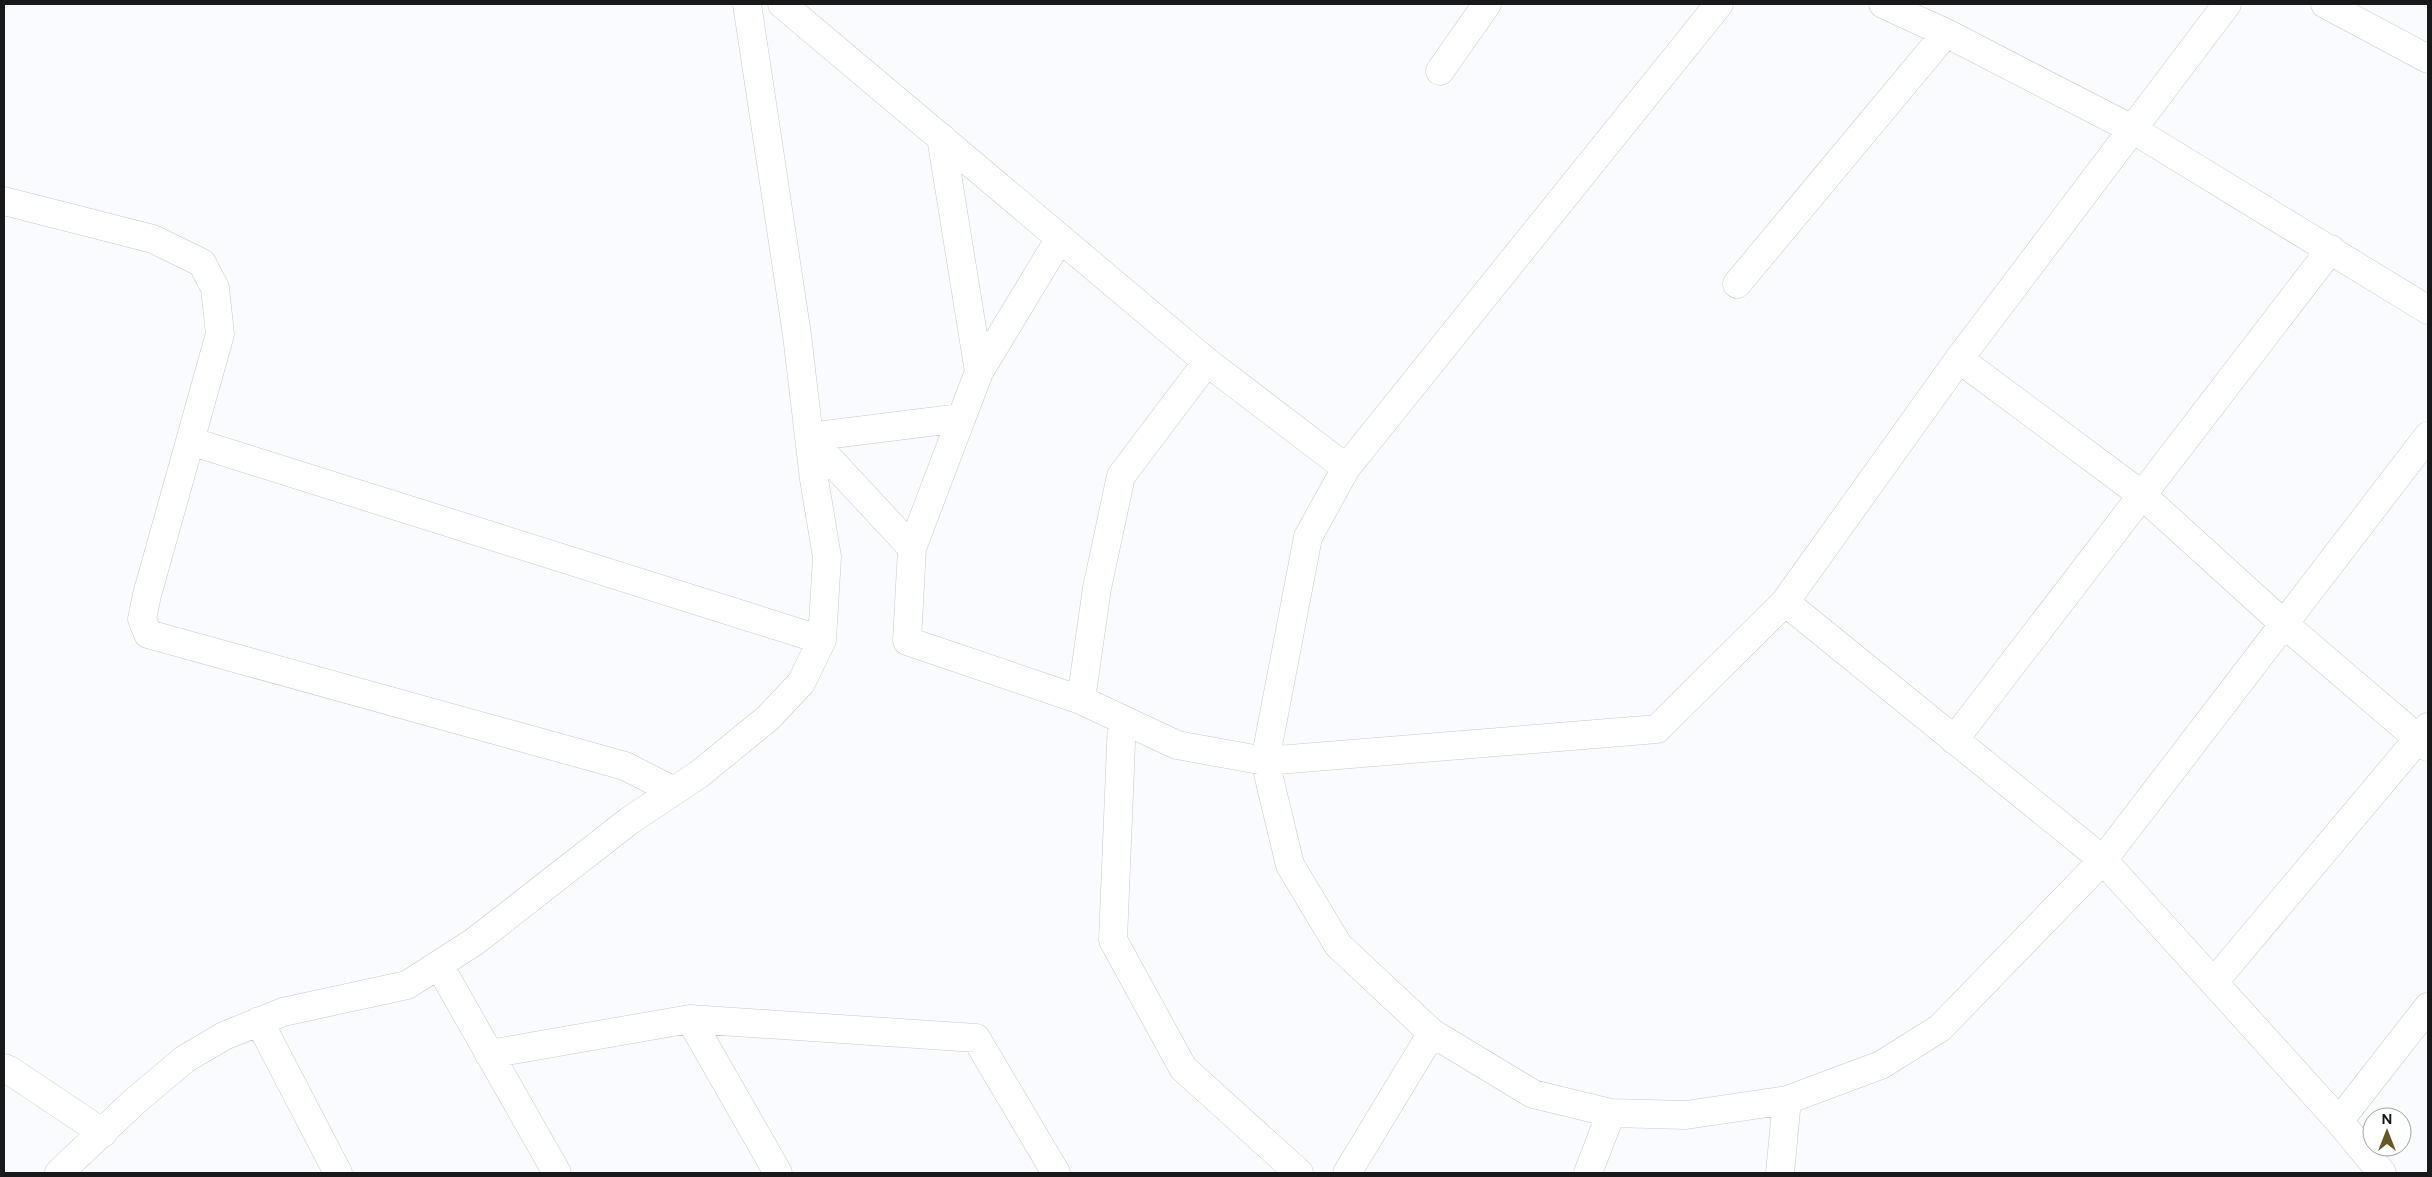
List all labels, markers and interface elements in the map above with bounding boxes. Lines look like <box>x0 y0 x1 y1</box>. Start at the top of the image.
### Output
north arrow <box>2362 1107 2412 1157</box>
text: N <box>2382 1111 2392 1128</box>

